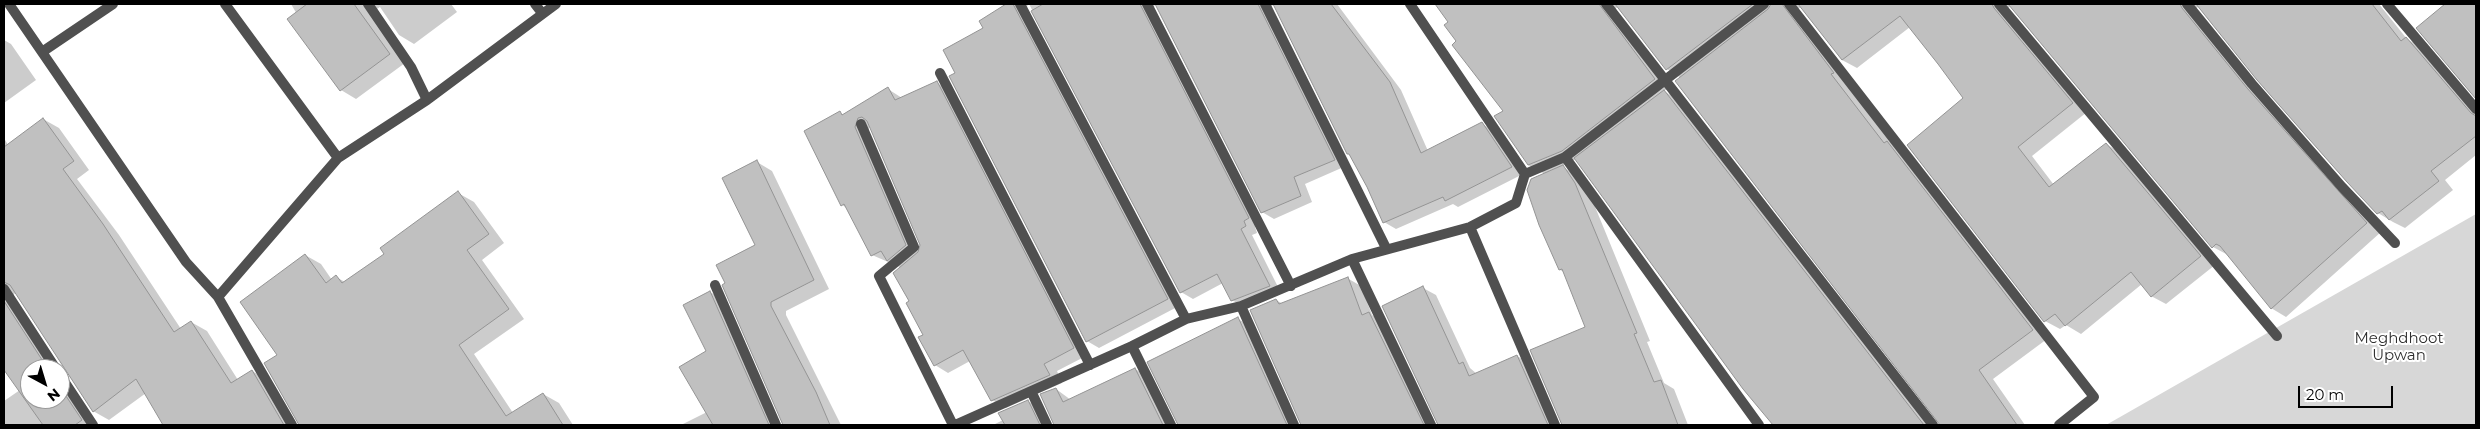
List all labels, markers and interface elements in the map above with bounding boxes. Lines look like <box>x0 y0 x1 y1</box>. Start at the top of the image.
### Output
park label: Meghdhoot Upwan <box>2354 330 2444 365</box>
north arrow <box>20 359 70 409</box>
scale bar <box>2300 376 2395 408</box>
text: N <box>44 384 64 405</box>
text: 20 m <box>2306 385 2344 404</box>

